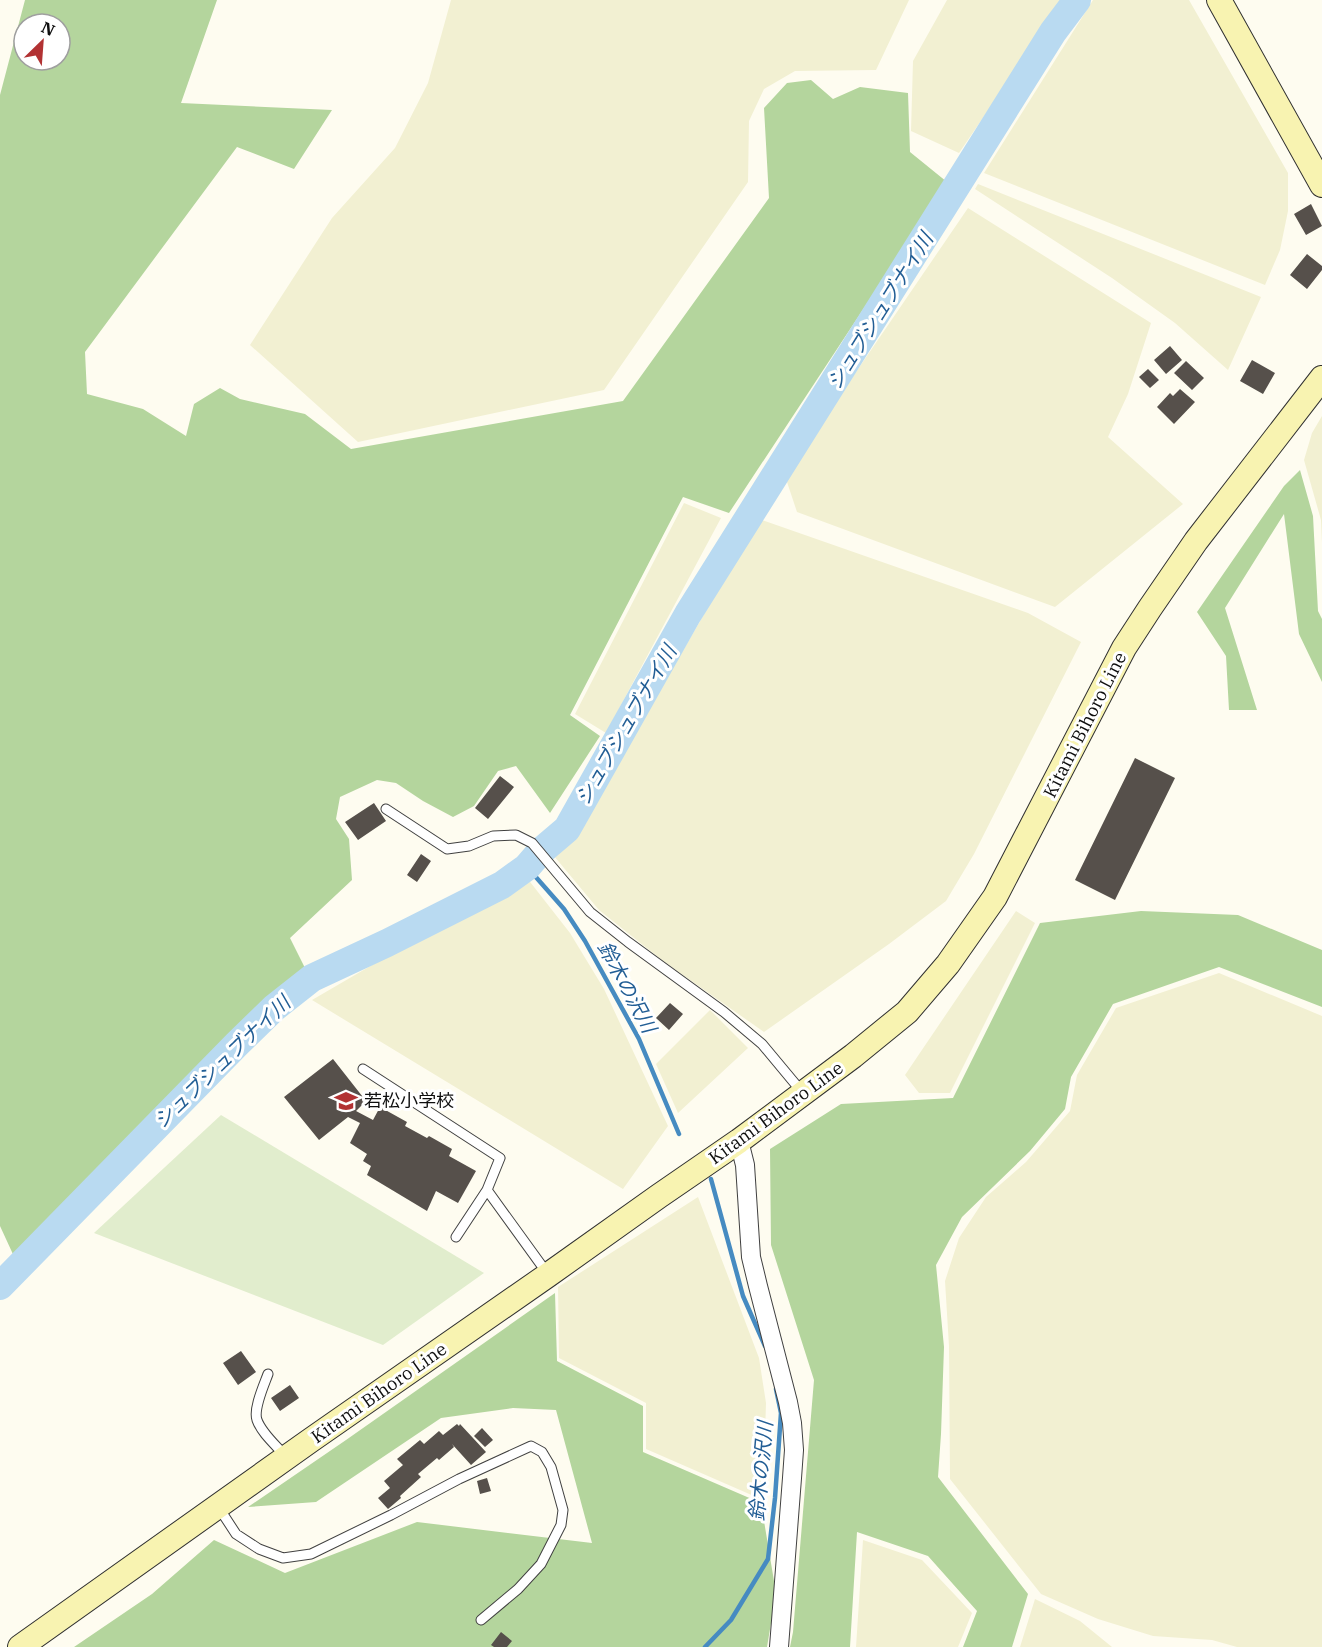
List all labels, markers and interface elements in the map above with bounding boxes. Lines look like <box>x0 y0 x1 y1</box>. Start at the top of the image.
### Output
north arrow <box>12 12 72 72</box>
text: N <box>38 17 58 40</box>
water label: シュブシュブナイ川 <box>820 226 940 394</box>
water label: シュブシュブナイ川 <box>569 638 683 809</box>
street label: Kitami Bihoro Line <box>1038 648 1131 802</box>
water label: 鈴木の沢川 <box>592 936 664 1039</box>
water label: シュブシュブナイ川 <box>148 988 297 1134</box>
street label: Kitami Bihoro Line <box>704 1056 847 1169</box>
school or university icon: 若松小学校 <box>333 1088 359 1114</box>
place label: 若松小学校 <box>364 1089 454 1112</box>
street label: Kitami Bihoro Line <box>306 1337 451 1448</box>
water label: 鈴木の沢川 <box>743 1418 778 1522</box>

